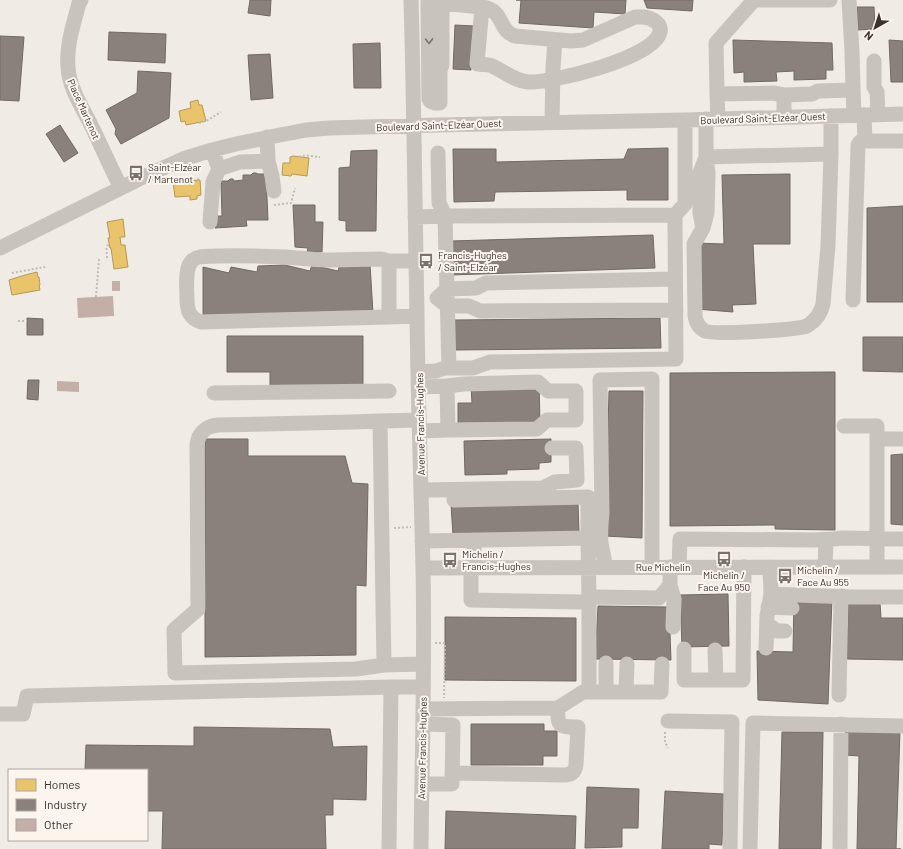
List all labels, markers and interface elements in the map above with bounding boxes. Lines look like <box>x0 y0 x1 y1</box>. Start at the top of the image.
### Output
north arrow <box>855 8 895 48</box>
text: N <box>861 29 875 44</box>
one-way arrow <box>425 38 433 44</box>
street label: Place Martenot <box>65 77 103 141</box>
street label: Boulevard Saint-Elzéar Ouest <box>700 110 826 126</box>
street label: Boulevard Saint-Elzéar Ouest <box>376 117 502 133</box>
place label: Saint-Elzéar / Martenot <box>148 161 201 185</box>
bus stop icon: Saint-Elzéar / Martenot <box>127 164 145 182</box>
place label: Francis-Hughes / Saint-Elzéar <box>438 249 507 273</box>
bus stop icon: Francis-Hughes / Saint-Elzéar <box>417 252 435 270</box>
street label: Avenue Francis-Hughes <box>413 372 427 475</box>
place label: Michelin / Francis-Hughes <box>462 548 531 572</box>
bus stop icon: Michelin / Face Au 950 <box>715 550 733 568</box>
bus stop icon: Michelin / Francis-Hughes <box>441 551 459 569</box>
street label: Rue Michelin <box>636 561 690 573</box>
place label: Michelin / Face Au 955 <box>797 564 849 588</box>
bus stop icon: Michelin / Face Au 955 <box>776 567 794 585</box>
place label: Michelin / Face Au 950 <box>698 569 750 593</box>
street label: Avenue Francis-Hughes <box>415 696 429 799</box>
legend <box>8 769 148 841</box>
text: Homes <box>44 777 81 791</box>
text: Industry <box>44 797 87 811</box>
text: Other <box>44 817 74 831</box>

